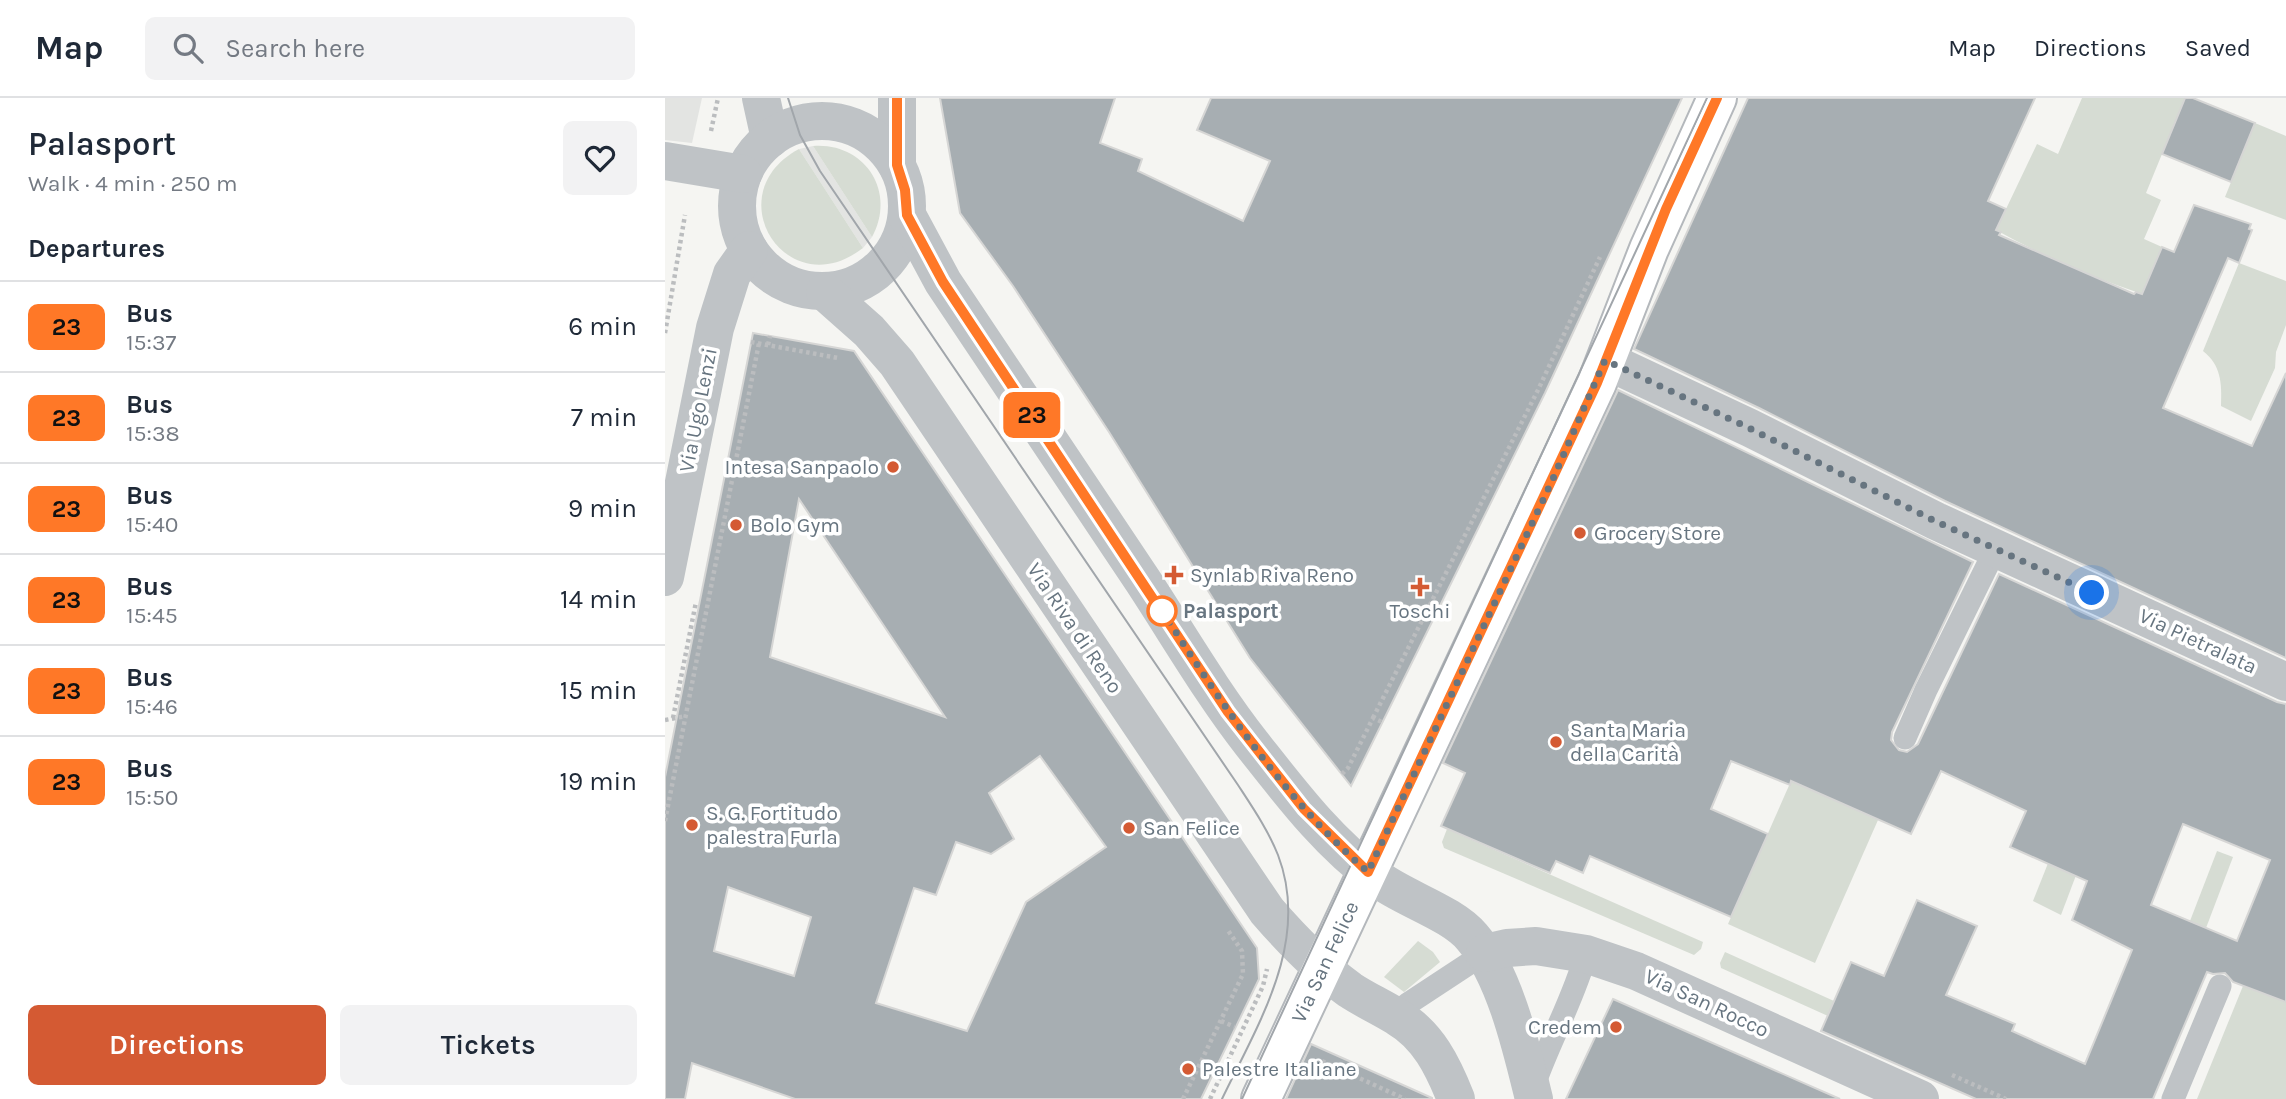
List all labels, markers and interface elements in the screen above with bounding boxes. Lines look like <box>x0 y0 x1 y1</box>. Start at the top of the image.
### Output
search box <box>145 17 635 80</box>
text: Map <box>35 29 103 67</box>
icon: search <box>169 29 207 67</box>
text: Search here <box>225 33 365 64</box>
text: Map <box>1948 34 1996 62</box>
text: Directions <box>2034 34 2147 62</box>
text: Saved <box>2185 34 2251 62</box>
button: heart <box>563 121 637 195</box>
text: Palasport <box>28 125 176 163</box>
text: Walk · 4 min · 250 m <box>28 170 237 197</box>
text: Departures <box>28 233 165 264</box>
text: Bus <box>126 298 173 329</box>
text: 6 min <box>568 311 637 342</box>
text: 23 <box>52 313 81 341</box>
text: 15:37 <box>126 329 176 356</box>
street label: Via Ugo Lenzi <box>674 346 722 474</box>
text: Bus <box>126 389 173 420</box>
line badge: 23 <box>1001 392 1063 438</box>
text: 23 <box>1017 401 1047 429</box>
text: 7 min <box>571 402 637 433</box>
text: 23 <box>52 404 81 432</box>
text: 15:38 <box>126 420 180 447</box>
place label: Intesa Sanpaolo <box>725 455 879 479</box>
marker: Intesa Sanpaolo <box>885 459 901 475</box>
text: Bus <box>126 480 173 511</box>
text: 9 min <box>568 493 637 524</box>
text: 23 <box>52 495 81 523</box>
text: 15:40 <box>126 511 178 538</box>
place label: Bolo Gym <box>750 513 840 537</box>
marker: Bolo Gym <box>728 517 744 533</box>
place label: Grocery Store <box>1594 521 1721 545</box>
marker: Grocery Store <box>1572 525 1588 541</box>
street label: Via Riva di Reno <box>1022 558 1128 698</box>
place label: Synlab Riva Reno <box>1190 563 1354 587</box>
marker: Synlab Riva Reno <box>1164 565 1184 585</box>
text: Bus <box>126 571 173 602</box>
your location <box>2074 575 2109 610</box>
marker: Toschi <box>1412 579 1428 595</box>
text: 14 min <box>560 584 637 615</box>
text: 23 <box>52 586 81 614</box>
marker: Palasport <box>1147 596 1177 626</box>
place label: Palasport <box>1183 599 1278 623</box>
place label: Toschi <box>1389 599 1451 623</box>
text: 15:45 <box>126 602 178 629</box>
street label: Via Pietralata <box>2135 603 2261 679</box>
text: Bus <box>126 662 173 693</box>
text: 15 min <box>560 675 637 706</box>
text: 23 <box>52 677 81 705</box>
text: 15:46 <box>126 693 178 720</box>
place label: Santa Maria della Carità <box>1570 718 1686 766</box>
marker: Santa Maria della Carità <box>1548 734 1564 750</box>
text: Bus <box>126 753 173 784</box>
text: 19 min <box>559 766 637 797</box>
text: 23 <box>52 768 81 796</box>
text: 15:50 <box>126 784 179 811</box>
place label: S. G. Fortitudo palestra Furla <box>706 801 838 849</box>
place label: San Felice <box>1143 816 1240 840</box>
marker: S. G. Fortitudo palestra Furla <box>684 817 700 833</box>
marker: San Felice <box>1121 820 1137 836</box>
street label: Via San Felice <box>1286 897 1364 1027</box>
street label: Via San Rocco <box>1641 964 1773 1042</box>
button: Directions <box>28 1005 326 1085</box>
button: Tickets <box>340 1005 637 1085</box>
place label: Credem <box>1528 1015 1602 1039</box>
marker: Credem <box>1608 1019 1624 1035</box>
place label: Palestre Italiane <box>1202 1057 1357 1081</box>
marker: Palestre Italiane <box>1180 1061 1196 1077</box>

